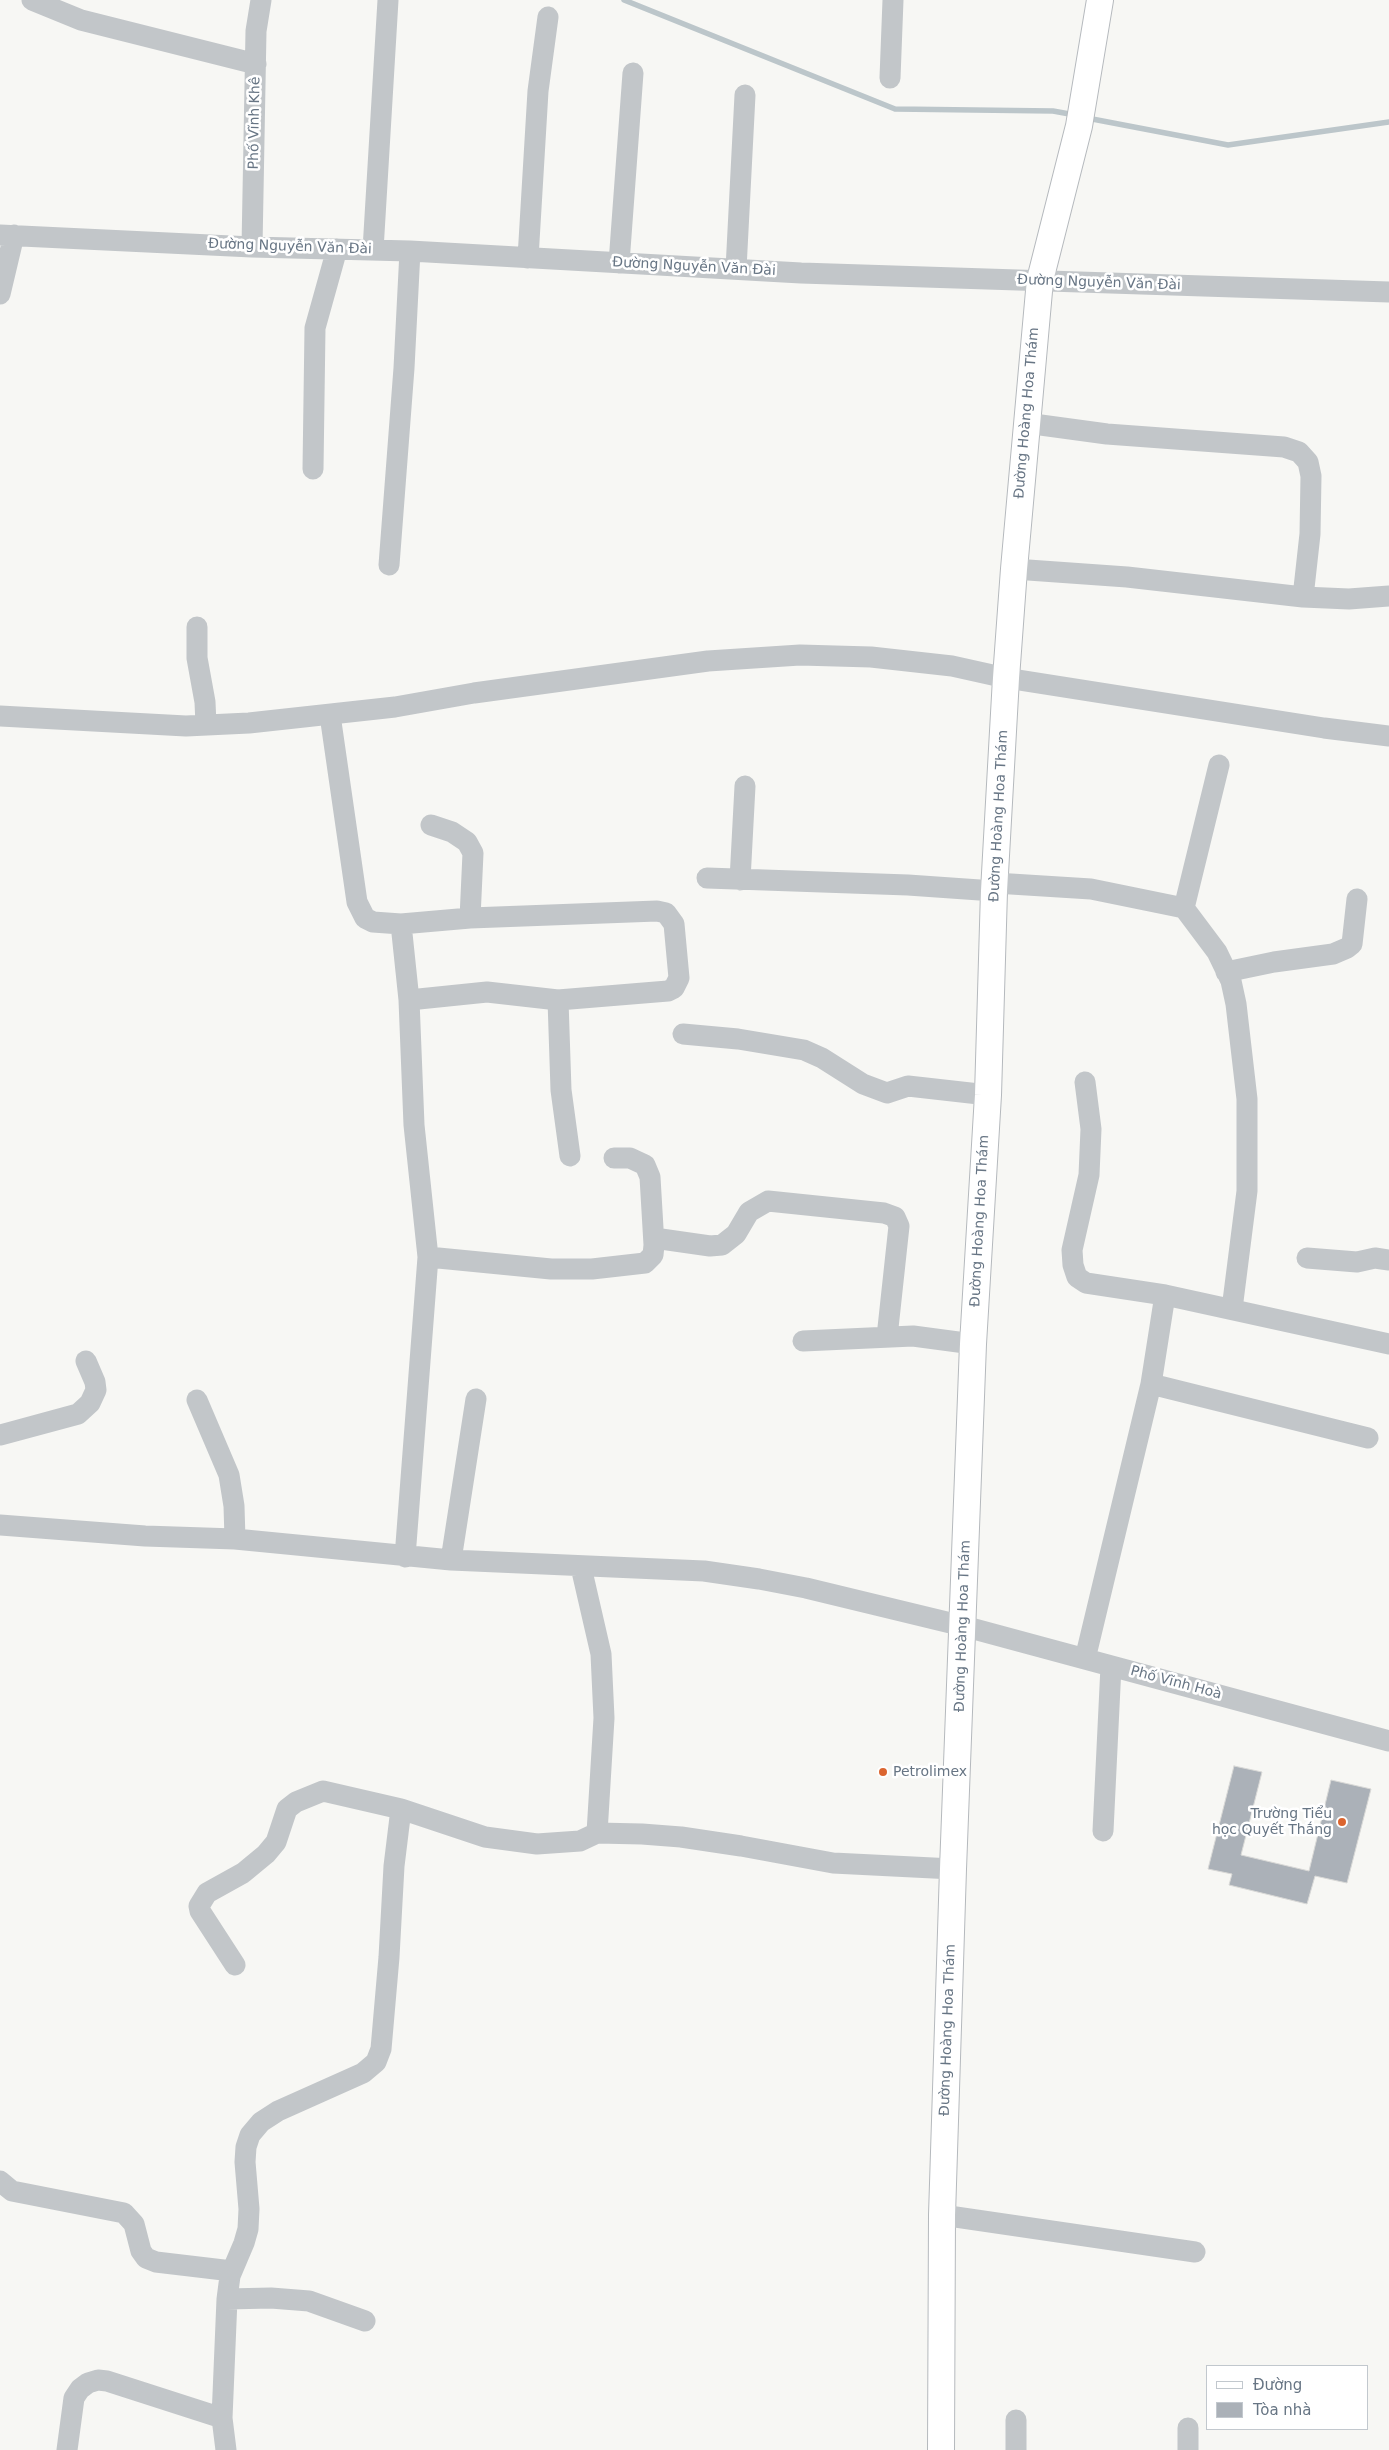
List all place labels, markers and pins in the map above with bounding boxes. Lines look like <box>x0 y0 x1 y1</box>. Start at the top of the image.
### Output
place label: Petrolimex <box>893 1764 967 1780</box>
marker: Petrolimex <box>877 1766 889 1778</box>
place label: Trường Tiểu học Quyết Thắng <box>1212 1806 1332 1838</box>
marker: Trường Tiểu học Quyết Thắng <box>1336 1816 1348 1828</box>

